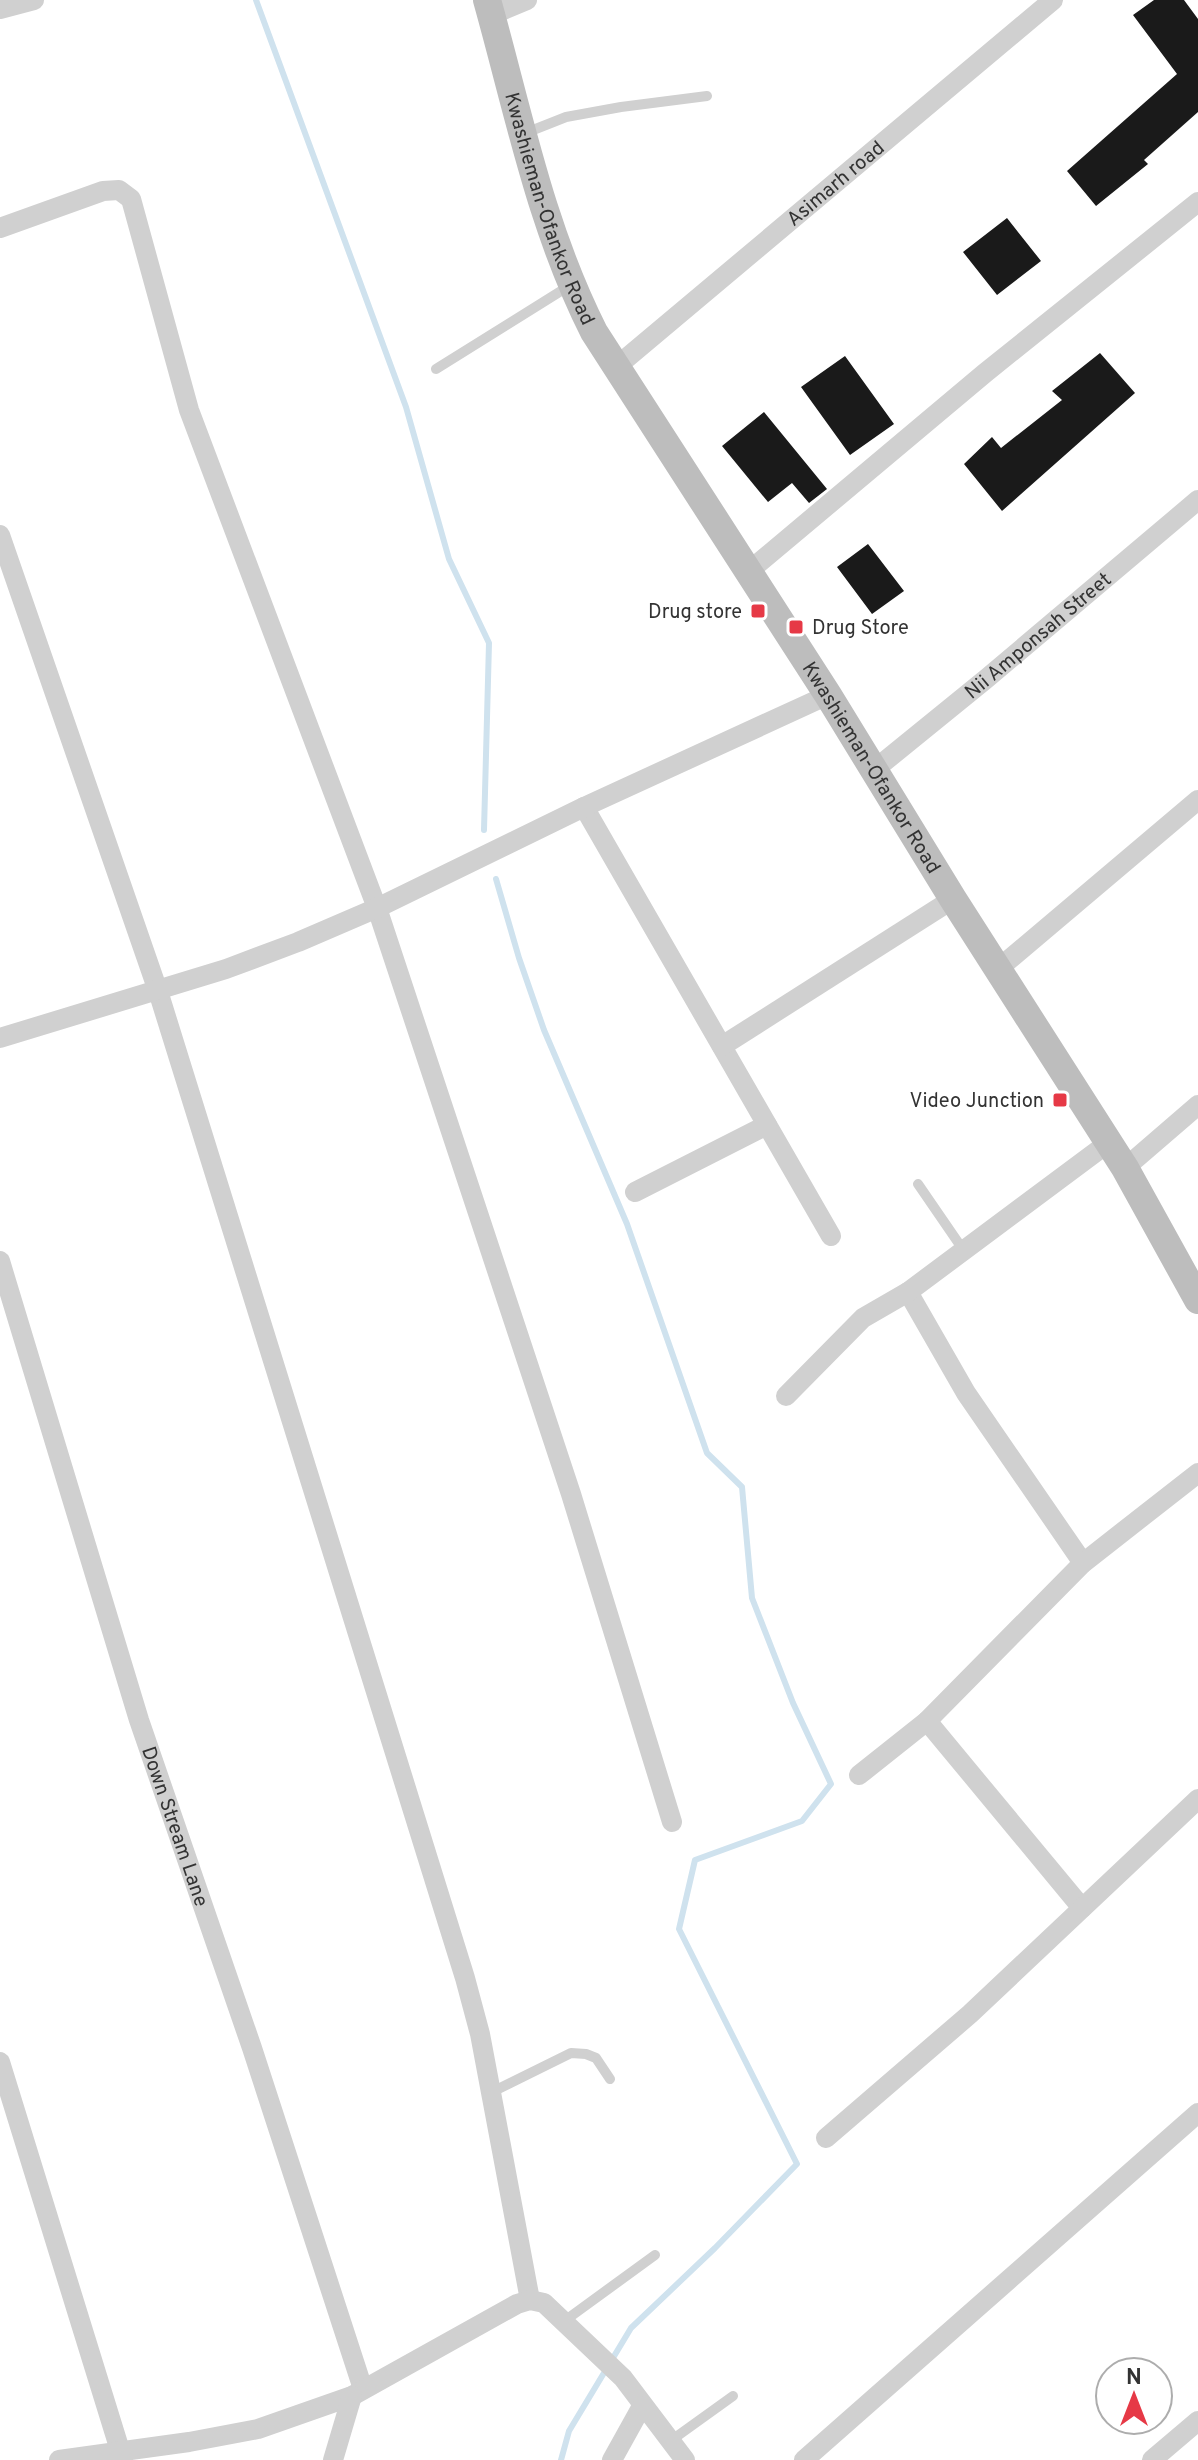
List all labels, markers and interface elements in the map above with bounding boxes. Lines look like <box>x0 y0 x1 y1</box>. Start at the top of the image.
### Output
street label: Kwashieman-Ofankor Road <box>497 90 600 330</box>
street label: Asimarh road <box>782 136 891 233</box>
street label: Nii Amponsah Street <box>960 568 1118 706</box>
place label: Drug store <box>648 600 742 626</box>
marker: Drug store <box>749 602 767 620</box>
place label: Drug Store <box>812 616 909 642</box>
marker: Drug Store <box>787 618 805 636</box>
street label: Kwashieman-Ofankor Road <box>795 658 945 879</box>
place label: Video Junction <box>909 1089 1044 1115</box>
marker: Video Junction <box>1051 1091 1069 1109</box>
street label: Down Stream Lane <box>134 1743 213 1911</box>
north arrow <box>1094 2356 1174 2436</box>
text: N <box>1126 2365 1142 2392</box>

